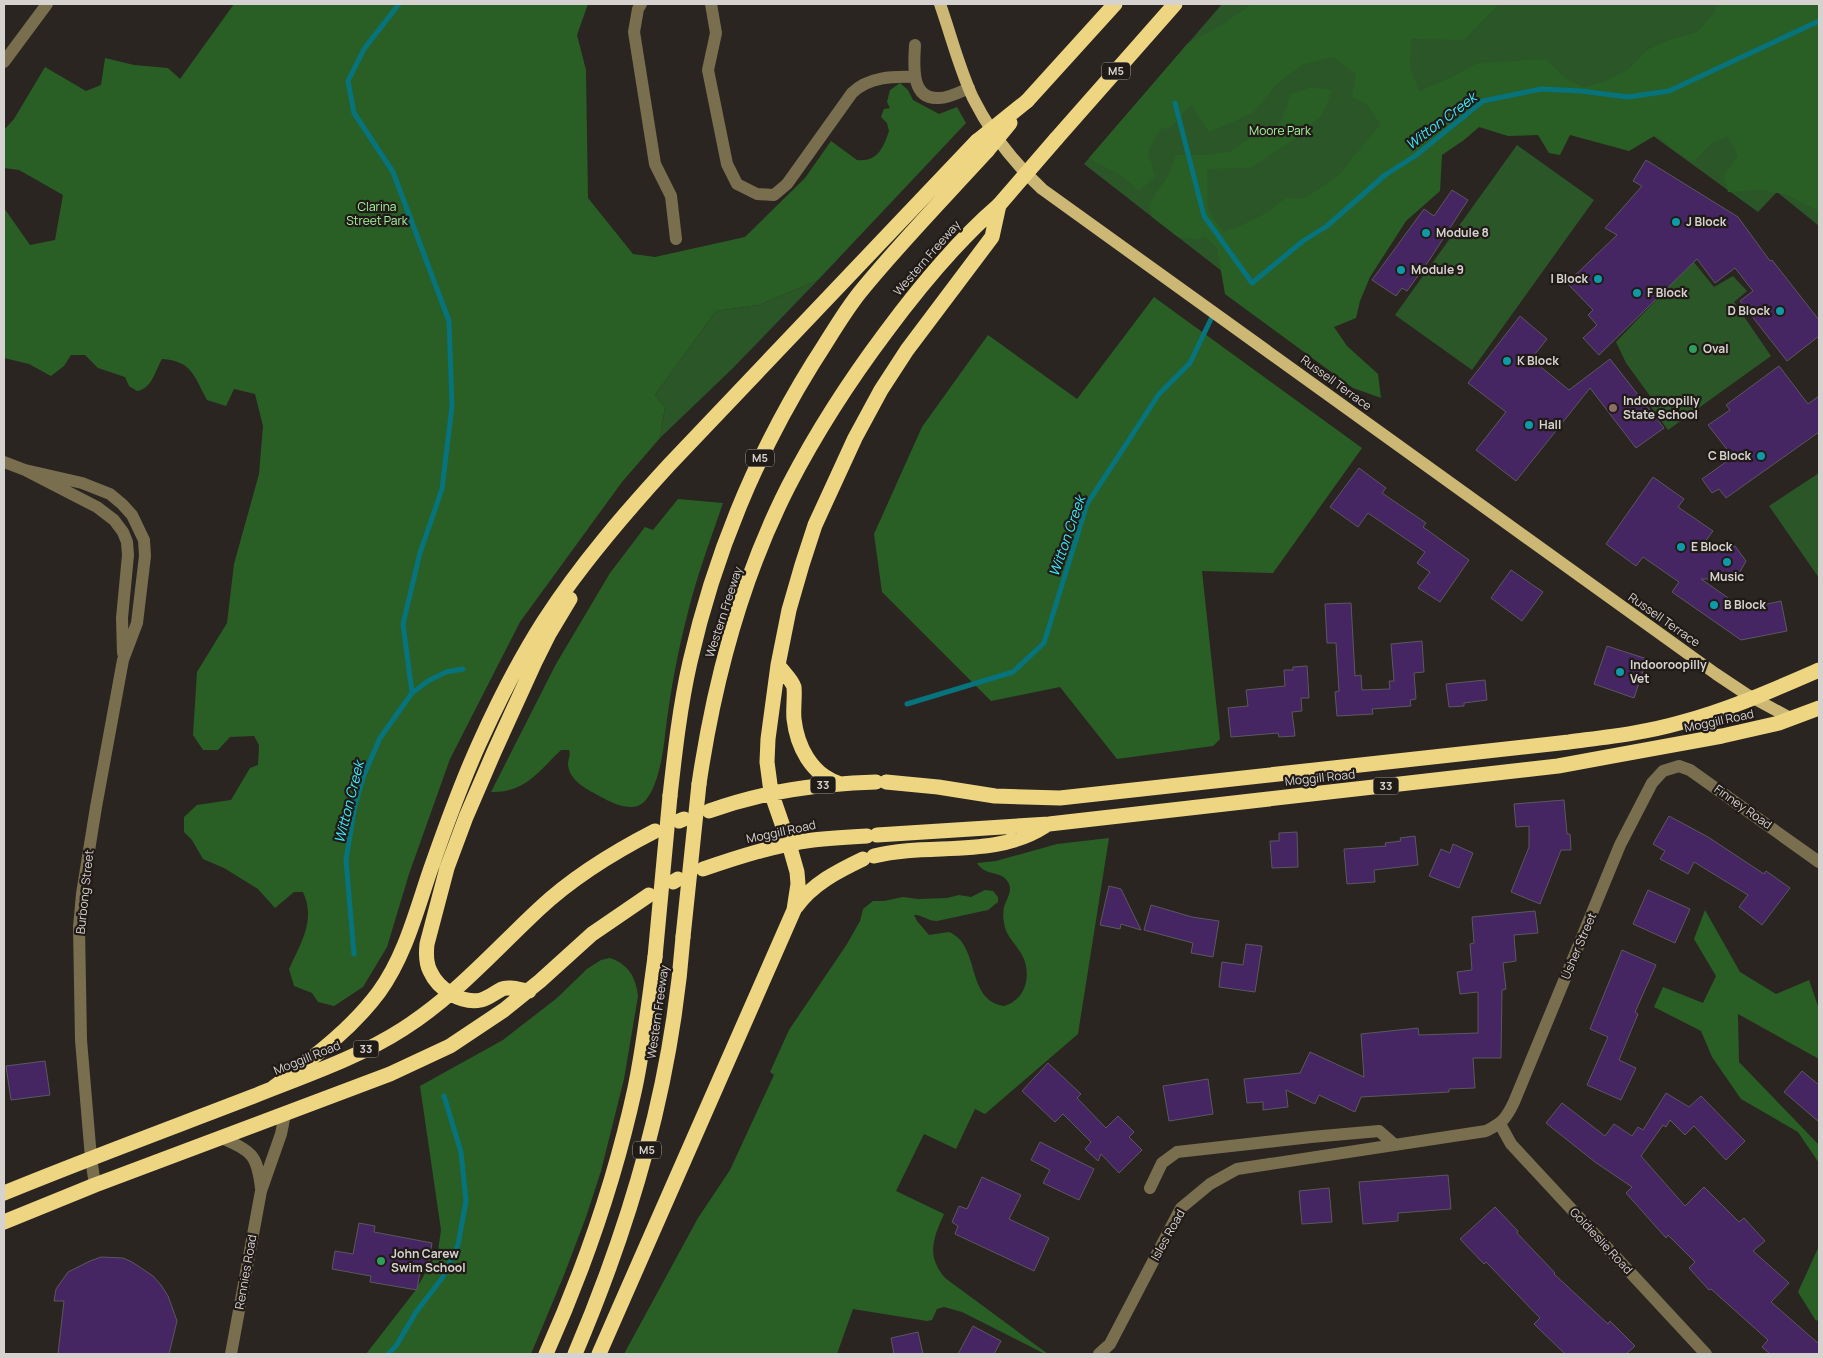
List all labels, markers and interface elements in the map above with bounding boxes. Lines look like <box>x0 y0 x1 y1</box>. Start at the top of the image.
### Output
road number: M5 <box>1102 62 1130 80</box>
water label: Witton Creek <box>1401 86 1482 153</box>
park label: Moore Park <box>1249 122 1312 139</box>
park label: Clarina Street Park <box>346 198 409 229</box>
place label: J Block <box>1686 213 1727 230</box>
street label: Western Freeway <box>889 216 965 299</box>
marker: J Block <box>1670 216 1682 228</box>
place label: Module 8 <box>1436 224 1489 241</box>
marker: Module 8 <box>1420 227 1432 239</box>
place label: Module 9 <box>1411 261 1464 278</box>
marker: Module 9 <box>1395 264 1407 276</box>
place label: I Block <box>1551 270 1589 287</box>
marker: I Block <box>1592 273 1604 285</box>
place label: F Block <box>1647 284 1688 301</box>
marker: F Block <box>1631 287 1643 299</box>
place label: D Block <box>1727 302 1771 319</box>
marker: D Block <box>1774 305 1786 317</box>
place label: Oval <box>1703 340 1729 357</box>
marker: Oval <box>1687 343 1699 355</box>
street label: Russell Terrace <box>1297 351 1375 414</box>
place label: K Block <box>1517 352 1559 369</box>
marker: K Block <box>1501 355 1513 367</box>
place label: Indooroopilly State School <box>1623 392 1700 423</box>
marker: Indooroopilly State School <box>1607 402 1619 414</box>
place label: Hall <box>1539 416 1561 433</box>
marker: Hall <box>1523 419 1535 431</box>
place label: C Block <box>1708 447 1752 464</box>
road number: M5 <box>746 449 774 466</box>
marker: C Block <box>1755 450 1767 462</box>
water label: Witton Creek <box>1044 491 1090 579</box>
place label: E Block <box>1691 538 1733 555</box>
marker: E Block <box>1675 541 1687 553</box>
marker: Music <box>1721 556 1733 568</box>
street label: Western Freeway <box>701 564 746 660</box>
place label: Music <box>1710 568 1744 585</box>
street label: Russell Terrace <box>1625 589 1704 651</box>
place label: B Block <box>1724 596 1766 613</box>
marker: B Block <box>1708 599 1720 611</box>
place label: Indooroopilly Vet <box>1630 656 1707 687</box>
marker: Indooroopilly Vet <box>1614 666 1626 678</box>
street label: Moggill Road <box>1683 705 1755 736</box>
water label: Witton Creek <box>329 757 368 845</box>
street label: Moggill Road <box>1284 765 1356 790</box>
road number: 33 <box>810 776 836 794</box>
road number: 33 <box>1374 778 1398 794</box>
street label: Finney Road <box>1711 780 1776 833</box>
street label: Moggill Road <box>745 816 817 847</box>
street label: Burbong Street <box>72 849 97 935</box>
street label: Usher Street <box>1557 910 1600 982</box>
street label: Western Freeway <box>642 963 673 1060</box>
street label: Moggill Road <box>271 1036 343 1079</box>
road number: 33 <box>354 1040 378 1058</box>
road number: M5 <box>633 1142 661 1158</box>
street label: Goldieslie Road <box>1566 1204 1637 1278</box>
street label: Isles Road <box>1147 1206 1189 1263</box>
street label: Rennies Road <box>231 1233 260 1311</box>
place label: John Carew Swim School <box>391 1245 466 1276</box>
marker: John Carew Swim School <box>375 1255 387 1267</box>

